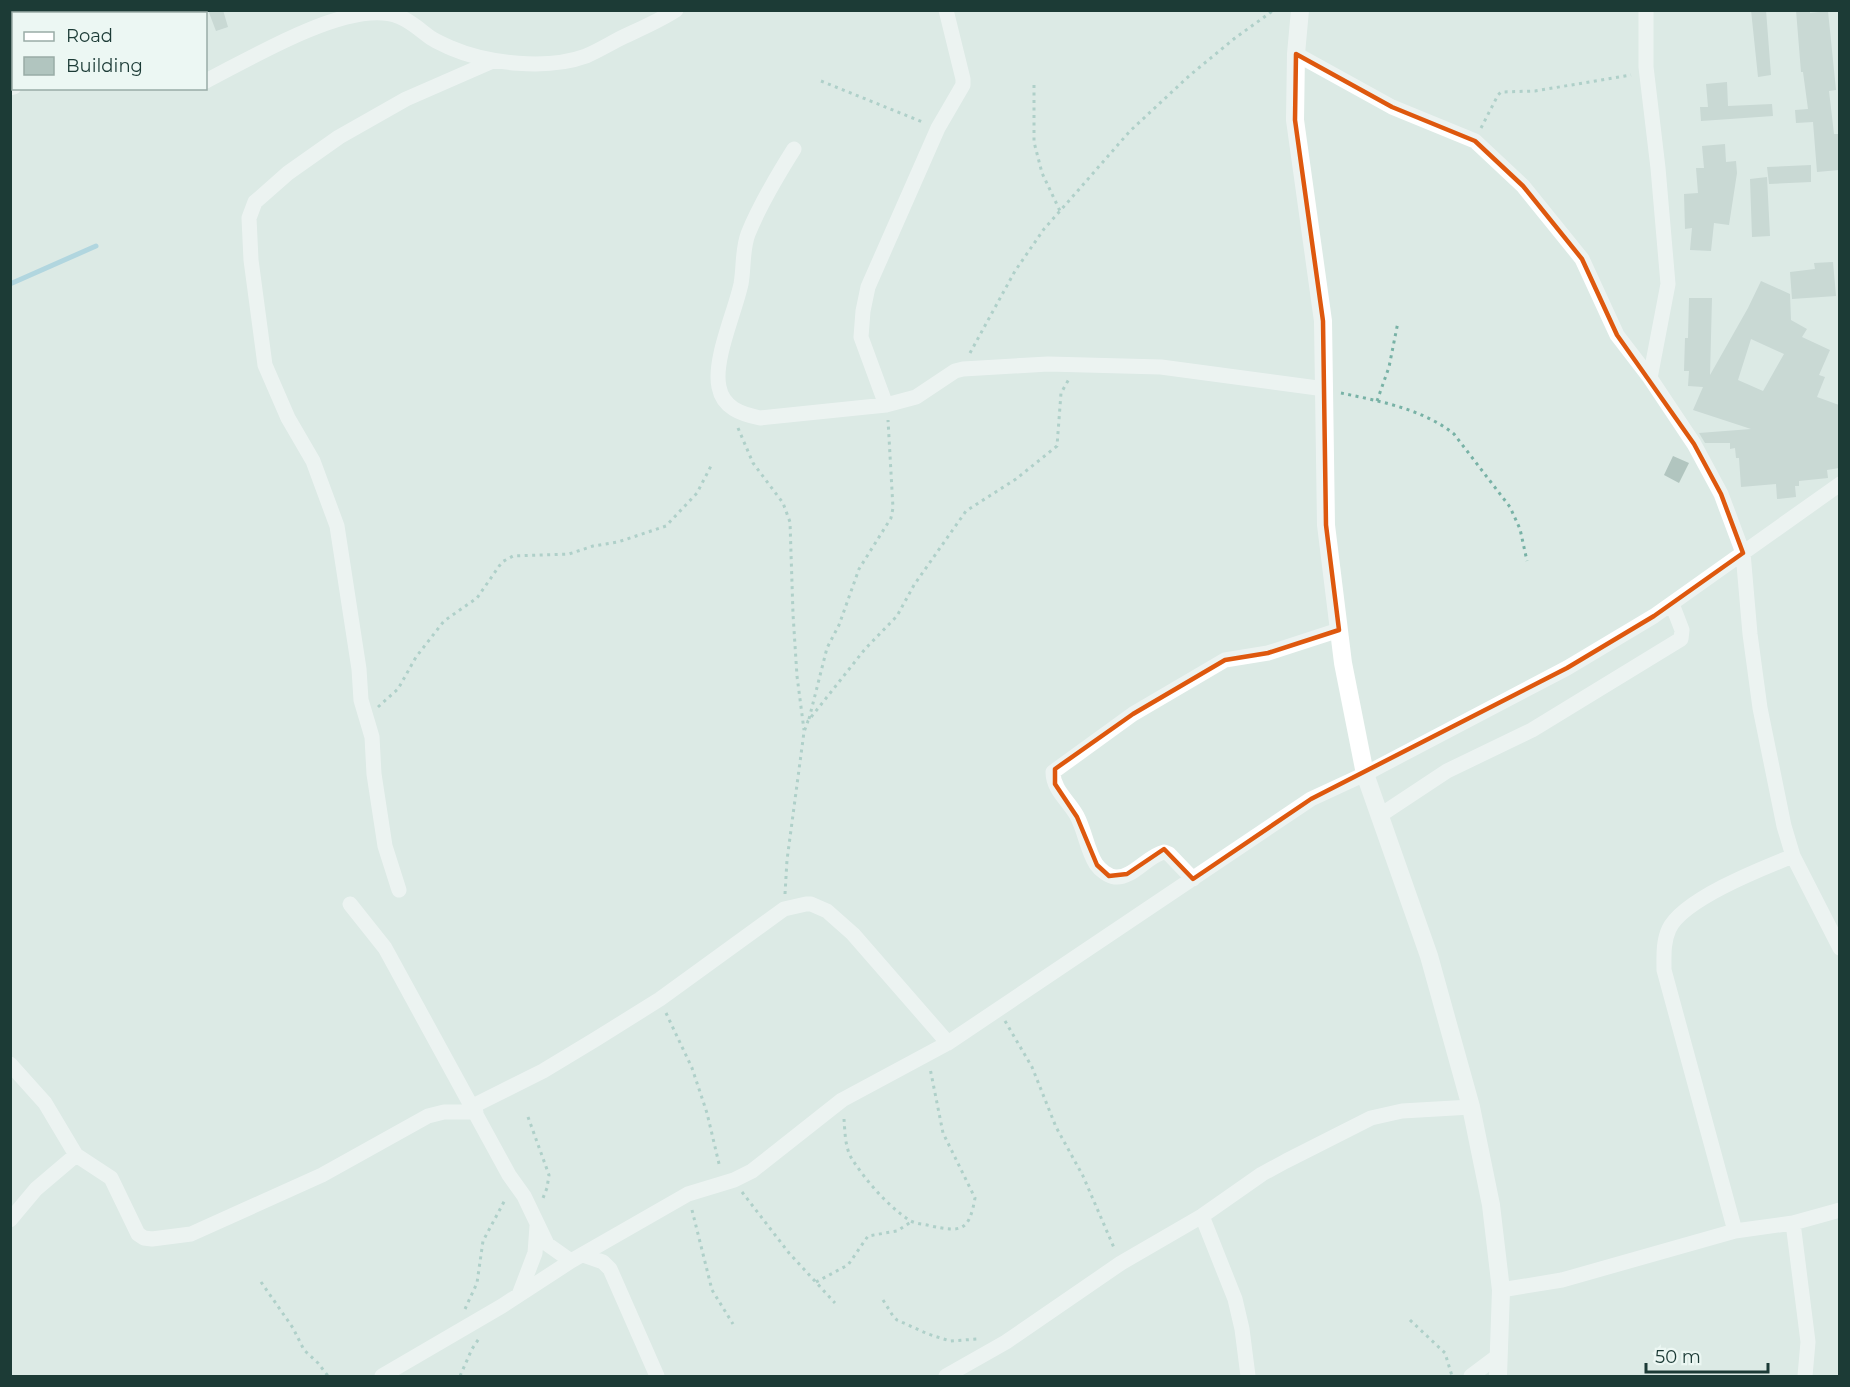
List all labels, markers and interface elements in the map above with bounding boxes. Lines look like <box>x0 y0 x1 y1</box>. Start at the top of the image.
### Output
legend <box>12 12 207 90</box>
text: Road <box>66 25 113 47</box>
text: Building <box>66 55 143 77</box>
scale bar <box>1646 1336 1768 1374</box>
text: 50 m <box>1655 1346 1701 1368</box>

